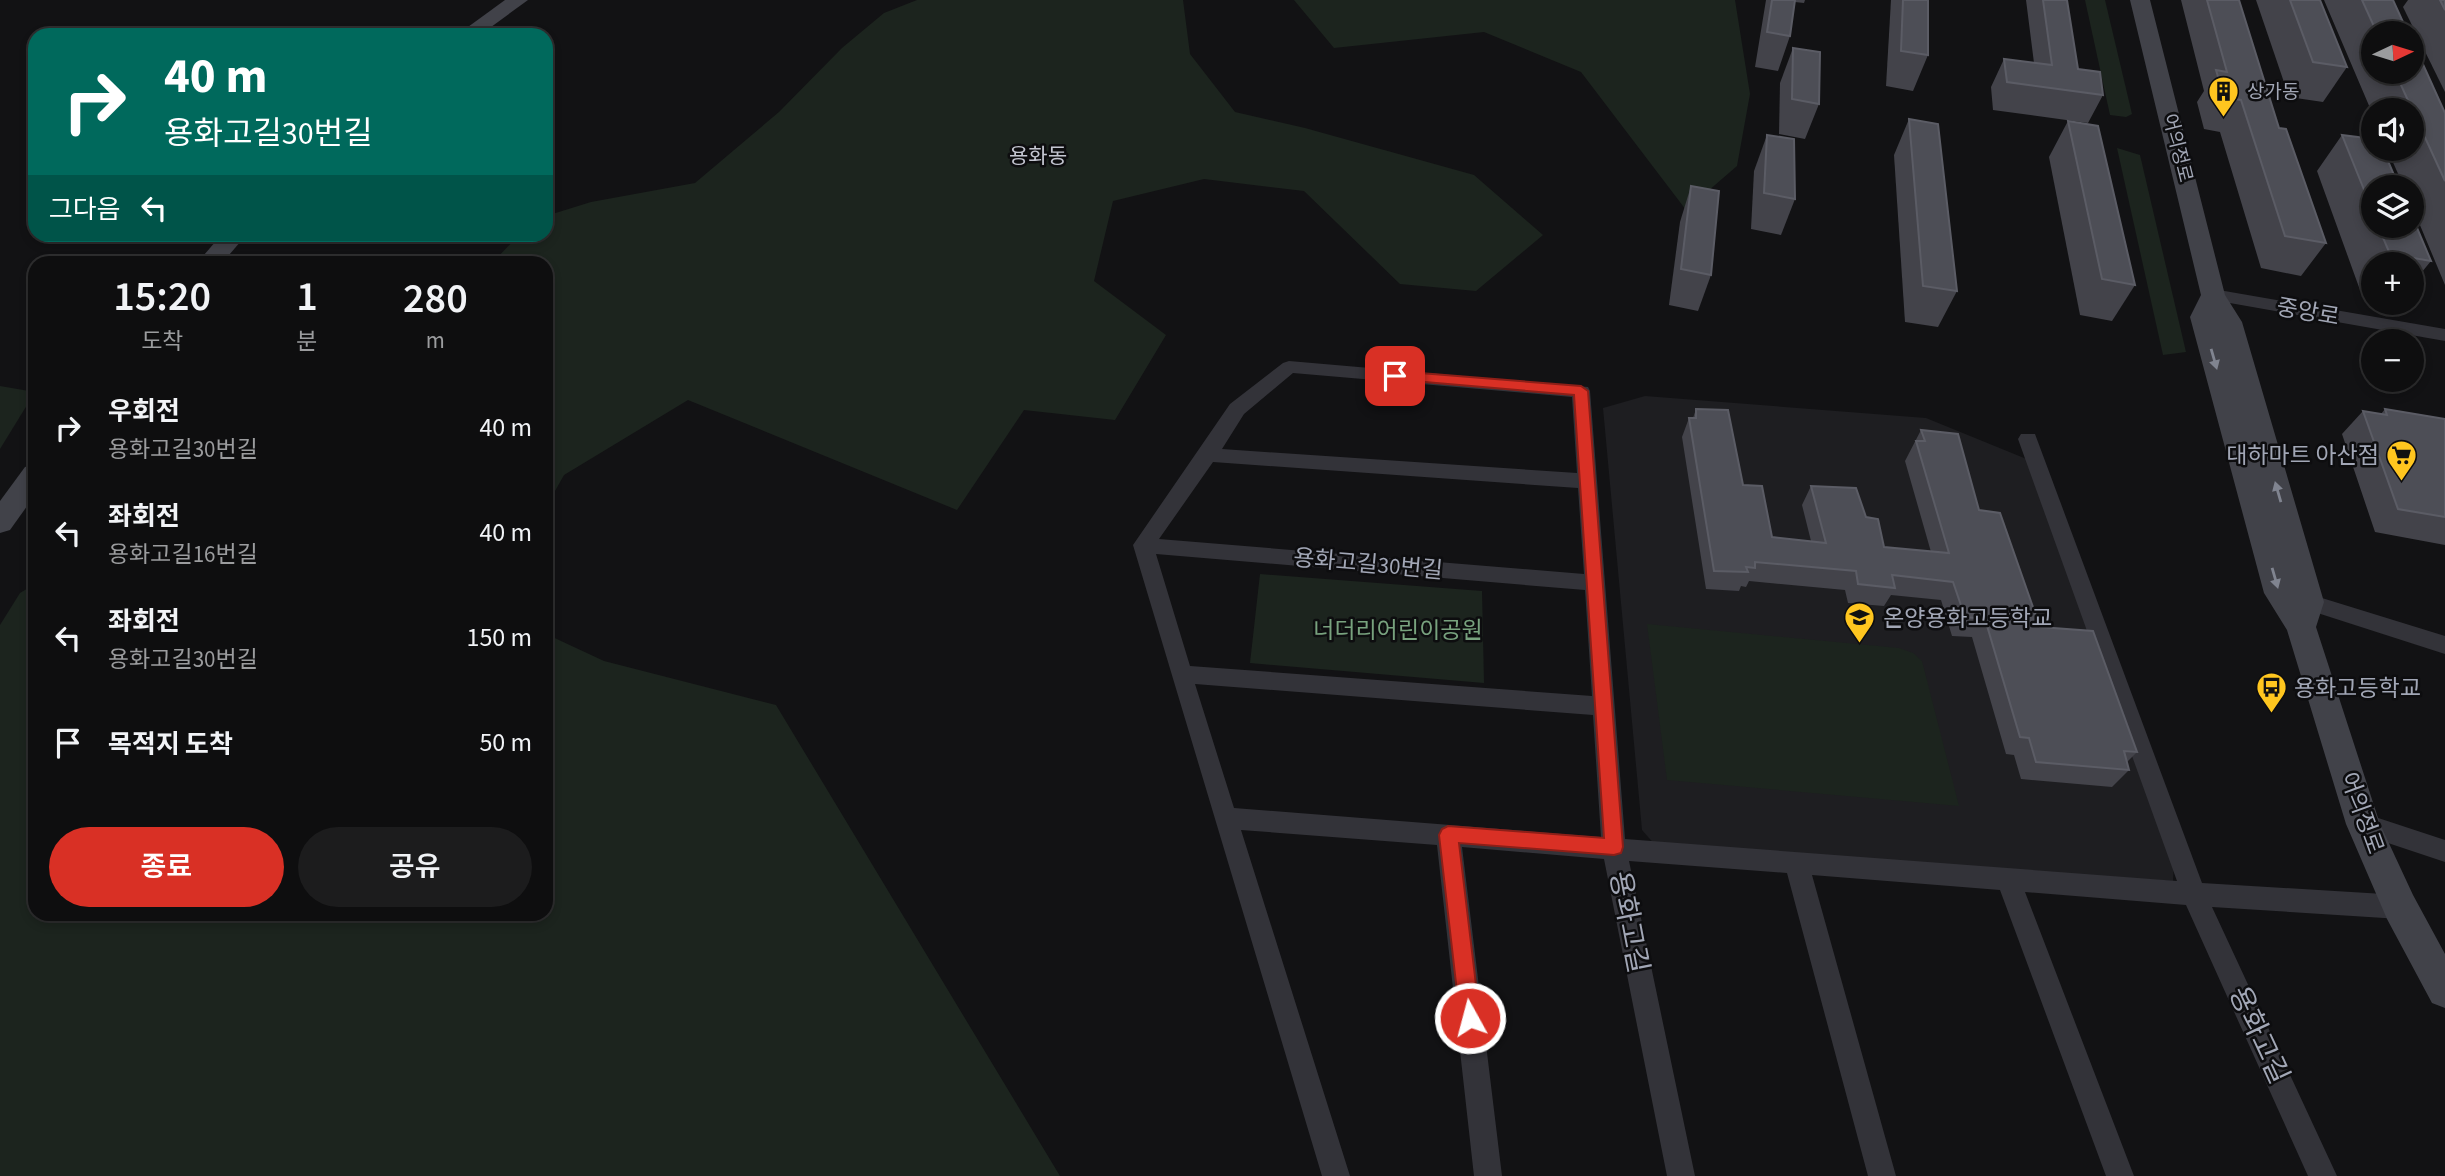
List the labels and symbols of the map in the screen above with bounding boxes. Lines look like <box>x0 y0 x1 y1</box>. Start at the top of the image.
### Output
north arrow <box>2361 21 2424 84</box>
building icon: 상가동 <box>2207 75 2241 119</box>
place label: 상가동 <box>2247 79 2299 106</box>
street label: 어의정로 <box>2155 111 2199 185</box>
district label: 용화동 <box>1009 141 1067 171</box>
street label: 중앙로 <box>2274 290 2342 334</box>
pin <box>1365 346 1425 406</box>
one-way arrow <box>2209 348 2220 370</box>
supermarket icon: 대하마트 아산점 <box>2385 438 2419 482</box>
place label: 대하마트 아산점 <box>2226 439 2379 472</box>
one-way arrow <box>2272 481 2282 502</box>
street label: 용화고길30번길 <box>1292 541 1444 587</box>
one-way arrow <box>2271 568 2281 589</box>
school or university icon: 온양용화고등학교 <box>1843 601 1877 645</box>
place label: 온양용화고등학교 <box>1883 602 2052 635</box>
park label: 너더리어린이공원 <box>1313 614 1483 647</box>
bus stop icon: 용화고등학교 <box>2254 671 2288 715</box>
place label: 용화고등학교 <box>2294 672 2421 705</box>
street label: 어의정로 <box>2332 768 2392 858</box>
street label: 용화고길 <box>1600 868 1658 976</box>
street label: 용화고길 <box>2219 980 2299 1090</box>
position arrow <box>1433 981 1507 1055</box>

